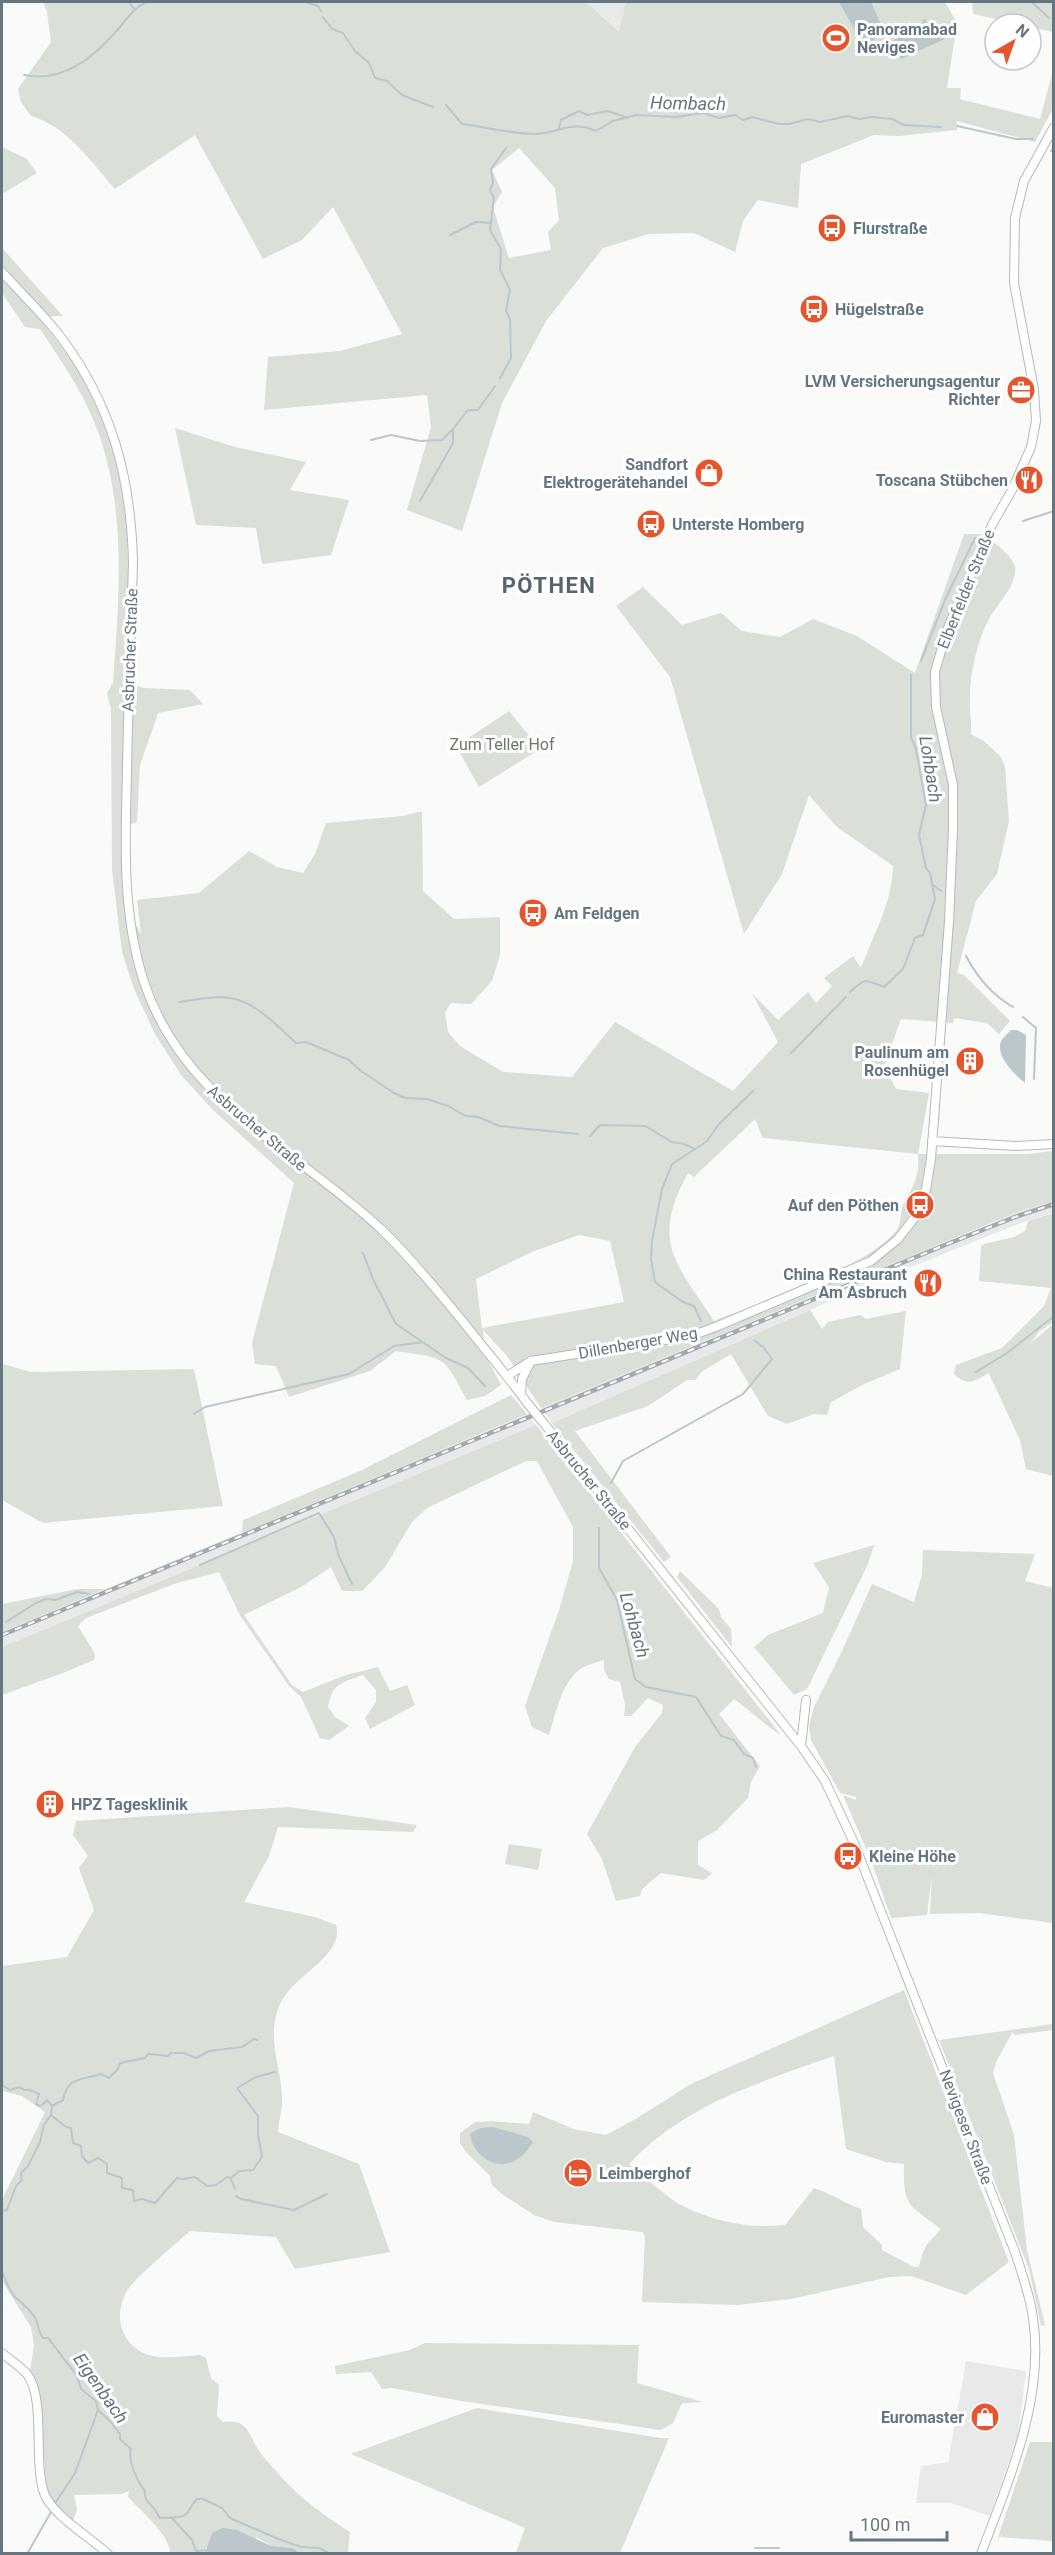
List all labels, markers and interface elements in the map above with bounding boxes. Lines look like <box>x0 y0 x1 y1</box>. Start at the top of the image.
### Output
north arrow <box>983 12 1043 72</box>
place label: Panoramabad Neviges <box>857 20 957 57</box>
text: N <box>1012 20 1033 42</box>
sports icon: Panoramabad Neviges <box>820 22 852 54</box>
water label: Hombach <box>650 92 726 114</box>
bus stop icon: Flurstraße <box>816 212 848 244</box>
place label: Flurstraße <box>853 219 928 238</box>
bus stop icon: Hügelstraße <box>798 293 830 325</box>
place label: Hügelstraße <box>835 300 924 319</box>
place label: LVM Versicherungsagentur Richter <box>805 372 1000 409</box>
office icon: LVM Versicherungsagentur Richter <box>1005 374 1037 406</box>
place label: Sandfort Elektrogerätehandel <box>543 455 689 492</box>
shop icon: Sandfort Elektrogerätehandel <box>693 457 725 489</box>
restaurant icon: Toscana Stübchen <box>1013 464 1045 496</box>
place label: Toscana Stübchen <box>876 471 1008 490</box>
bus stop icon: Unterste Homberg <box>635 508 667 540</box>
place label: Unterste Homberg <box>672 515 804 534</box>
street label: Elberfelder Straße <box>933 526 999 652</box>
district label: PÖTHEN <box>502 573 596 598</box>
street label: Asbrucher Straße <box>118 588 142 712</box>
water label: Lohbach <box>915 734 947 804</box>
park label: Zum Teller Hof <box>450 735 555 754</box>
bus stop icon: Am Feldgen <box>517 897 549 929</box>
place label: Am Feldgen <box>554 904 640 923</box>
place label: Paulinum am Rosenhügel <box>855 1043 949 1080</box>
building icon: Paulinum am Rosenhügel <box>954 1045 986 1077</box>
street label: Asbrucher Straße <box>204 1081 310 1175</box>
bus stop icon: Auf den Pöthen <box>904 1189 936 1221</box>
place label: Auf den Pöthen <box>788 1196 899 1215</box>
place label: China Restaurant Am Asbruch <box>783 1265 908 1302</box>
restaurant icon: China Restaurant Am Asbruch <box>912 1267 944 1299</box>
street label: Dillenberger Weg <box>577 1323 699 1363</box>
street label: Asbrucher Straße <box>543 1426 635 1534</box>
water label: Lohbach <box>616 1590 654 1660</box>
building icon: HPZ Tagesklinik <box>34 1788 66 1820</box>
place label: HPZ Tagesklinik <box>71 1795 188 1814</box>
bus stop icon: Kleine Höhe <box>832 1840 864 1872</box>
place label: Kleine Höhe <box>869 1847 956 1866</box>
street label: Nevigeser Straße <box>935 2067 997 2187</box>
hotel icon: Leimberghof <box>562 2157 594 2189</box>
place label: Leimberghof <box>599 2164 691 2183</box>
water label: Eigenbach <box>69 2349 133 2427</box>
shop icon: Euromaster <box>969 2401 1001 2433</box>
place label: Euromaster <box>881 2408 964 2427</box>
scale bar <box>851 2504 947 2542</box>
text: 100 m <box>860 2514 911 2535</box>

